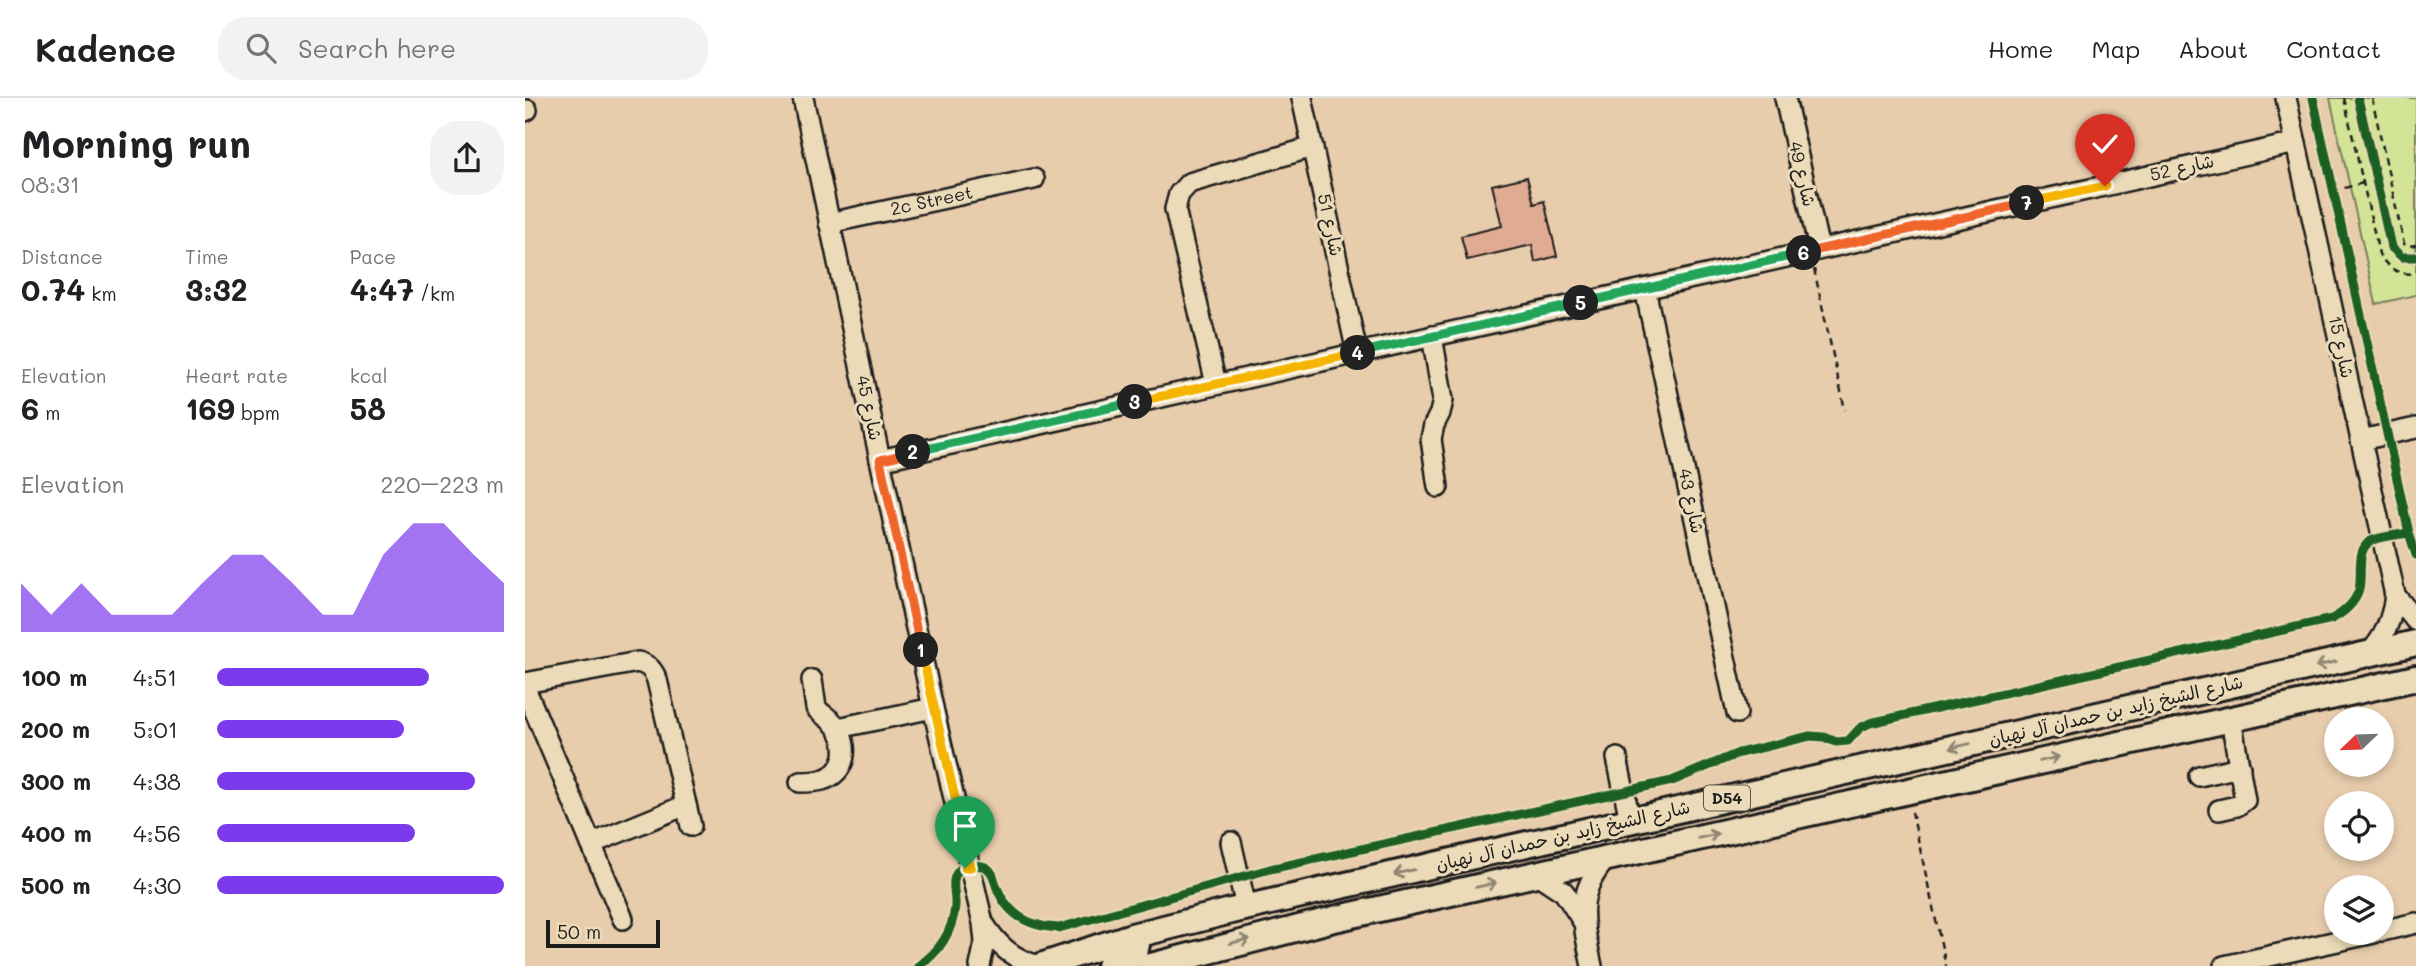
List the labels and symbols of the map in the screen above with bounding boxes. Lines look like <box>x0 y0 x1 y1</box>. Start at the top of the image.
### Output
pin <box>2075 114 2135 186</box>
street label: شارع 49 <box>1783 139 1822 209</box>
street label: شارع 52 <box>2147 148 2216 187</box>
street label: 2c Street <box>888 179 975 221</box>
pin: 7 <box>2009 186 2045 220</box>
street label: شارع 51 <box>1312 191 1349 258</box>
pin: 6 <box>1787 236 1821 270</box>
pin: 5 <box>1563 286 1599 320</box>
street label: شارع 15 <box>2323 313 2360 380</box>
pin: 4 <box>1341 336 1375 370</box>
street label: شارع 45 <box>850 373 889 443</box>
pin: 3 <box>1117 384 1153 420</box>
pin: 2 <box>895 434 931 470</box>
street label: شارع 43 <box>1672 466 1711 536</box>
pin: 1 <box>903 632 939 668</box>
one-way arrow <box>2315 658 2338 671</box>
street label: شارع الشيخ زايد بن حمدان آل نهيان <box>1986 669 2245 752</box>
north arrow <box>2324 707 2394 777</box>
one-way arrow <box>1949 740 1972 753</box>
one-way arrow <box>2037 752 2060 766</box>
road number: D54 <box>1704 786 1750 810</box>
street label: شارع الشيخ زايد بن حمدان آل نهيان <box>1433 794 1692 877</box>
pin <box>935 796 995 868</box>
one-way arrow <box>1696 828 1719 842</box>
one-way arrow <box>1393 866 1416 879</box>
one-way arrow <box>1474 878 1497 891</box>
scale bar <box>546 917 660 949</box>
one-way arrow <box>1228 934 1251 948</box>

